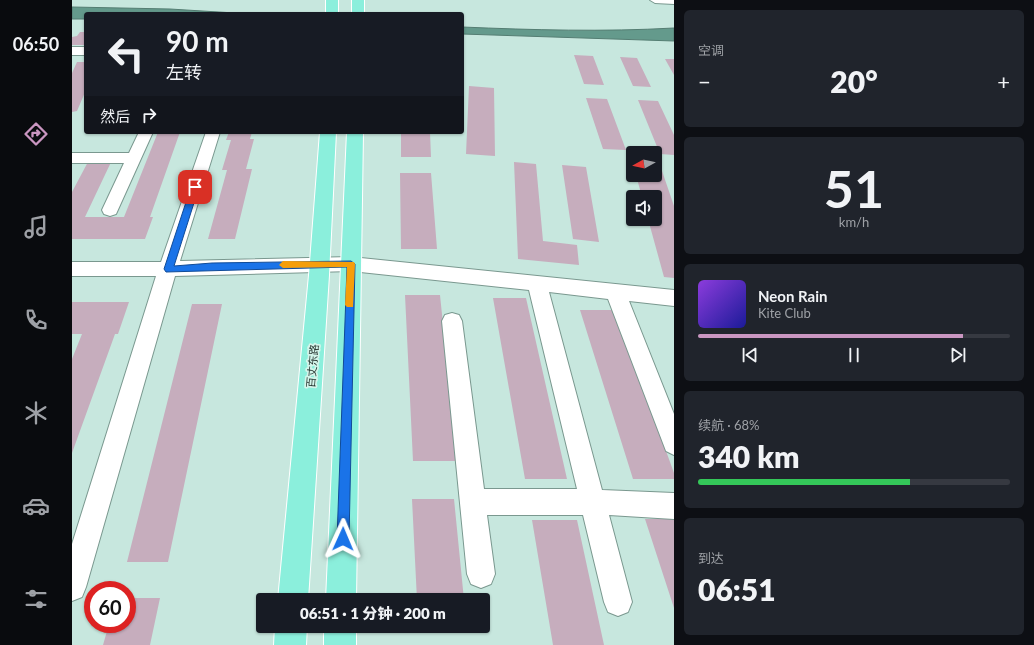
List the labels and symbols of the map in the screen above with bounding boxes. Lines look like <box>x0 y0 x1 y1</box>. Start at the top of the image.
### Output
north arrow <box>626 146 662 182</box>
pin <box>178 170 212 204</box>
street label: 百丈东路 <box>304 344 320 388</box>
position arrow <box>322 518 364 560</box>
speed limit sign: 60 <box>84 581 136 633</box>

